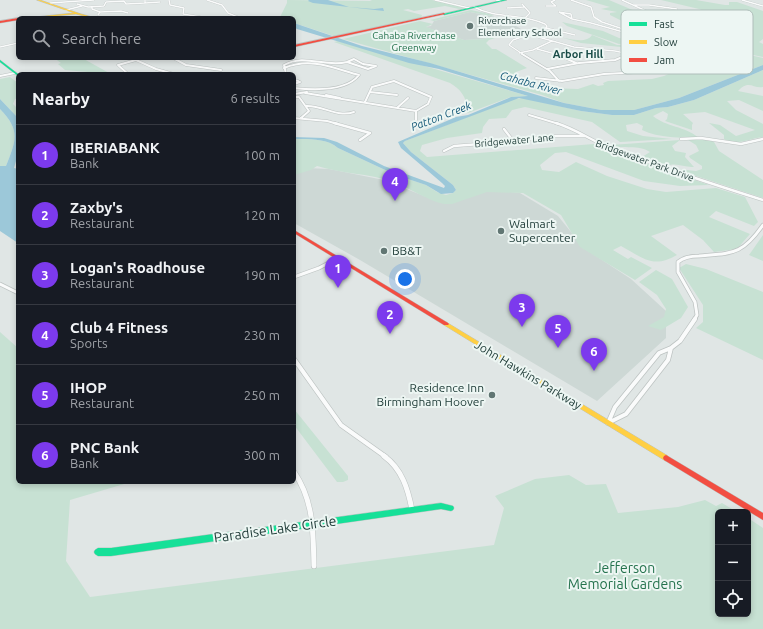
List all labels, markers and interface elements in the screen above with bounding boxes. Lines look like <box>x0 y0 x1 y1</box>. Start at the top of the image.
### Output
legend <box>621 10 753 74</box>
place label: Riverchase Elementary School <box>478 15 562 38</box>
search box <box>16 16 296 60</box>
text: Fast <box>654 18 675 30</box>
marker: Riverchase Elementary School <box>465 21 475 31</box>
icon: search <box>30 27 52 49</box>
text: Search here <box>62 30 141 47</box>
park label: Cahaba Riverchase Greenway <box>372 30 456 53</box>
text: Slow <box>654 36 678 48</box>
district label: Arbor Hill <box>553 48 604 60</box>
text: Jam <box>654 54 675 66</box>
water label: Cahaba River <box>499 69 564 97</box>
text: Nearby <box>32 89 90 108</box>
text: 6 results <box>230 91 280 105</box>
water label: Patton Creek <box>409 99 473 133</box>
street label: Bridgewater Lane <box>474 132 554 149</box>
street label: Bridgewater Park Drive <box>594 138 696 183</box>
text: IBERIABANK <box>70 139 160 156</box>
text: 1 <box>41 148 49 162</box>
text: 100 m <box>244 148 280 162</box>
text: Bank <box>70 156 99 170</box>
pin: 4 <box>382 168 408 201</box>
text: Zaxby's <box>70 199 123 216</box>
text: 2 <box>41 208 49 222</box>
text: 120 m <box>244 208 280 222</box>
text: Restaurant <box>70 216 134 230</box>
place label: Walmart Supercenter <box>509 217 576 244</box>
marker: Walmart Supercenter <box>496 226 506 236</box>
place label: BB&T <box>392 244 422 257</box>
marker: BB&T <box>379 246 389 256</box>
pin: 1 <box>325 255 351 288</box>
text: Logan's Roadhouse <box>70 259 205 276</box>
text: 3 <box>41 268 49 282</box>
text: 190 m <box>244 268 280 282</box>
your location <box>395 269 415 289</box>
text: Restaurant <box>70 276 134 290</box>
pin: 3 <box>509 294 535 327</box>
pin: 2 <box>377 301 403 334</box>
pin: 5 <box>545 315 571 348</box>
text: Club 4 Fitness <box>70 319 168 336</box>
text: 4 <box>41 328 49 342</box>
text: 230 m <box>244 328 280 342</box>
text: Sports <box>70 336 108 350</box>
street label: John Hawkins Parkway <box>473 338 584 412</box>
pin: 6 <box>581 338 607 371</box>
text: IHOP <box>70 379 107 396</box>
place label: Residence Inn Birmingham Hoover <box>376 381 484 408</box>
text: 5 <box>41 388 49 402</box>
text: 250 m <box>244 388 280 402</box>
marker: Residence Inn Birmingham Hoover <box>487 390 497 400</box>
text: Restaurant <box>70 396 134 410</box>
text: PNC Bank <box>70 439 139 456</box>
text: 6 <box>41 448 49 462</box>
text: 300 m <box>244 448 280 462</box>
text: Bank <box>70 456 99 470</box>
map controls <box>715 509 751 617</box>
button: + <box>715 509 751 545</box>
street label: Paradise Lake Circle <box>213 512 337 546</box>
button: − <box>715 545 751 581</box>
park label: Jefferson Memorial Gardens <box>568 560 682 592</box>
button: locate <box>715 581 751 617</box>

